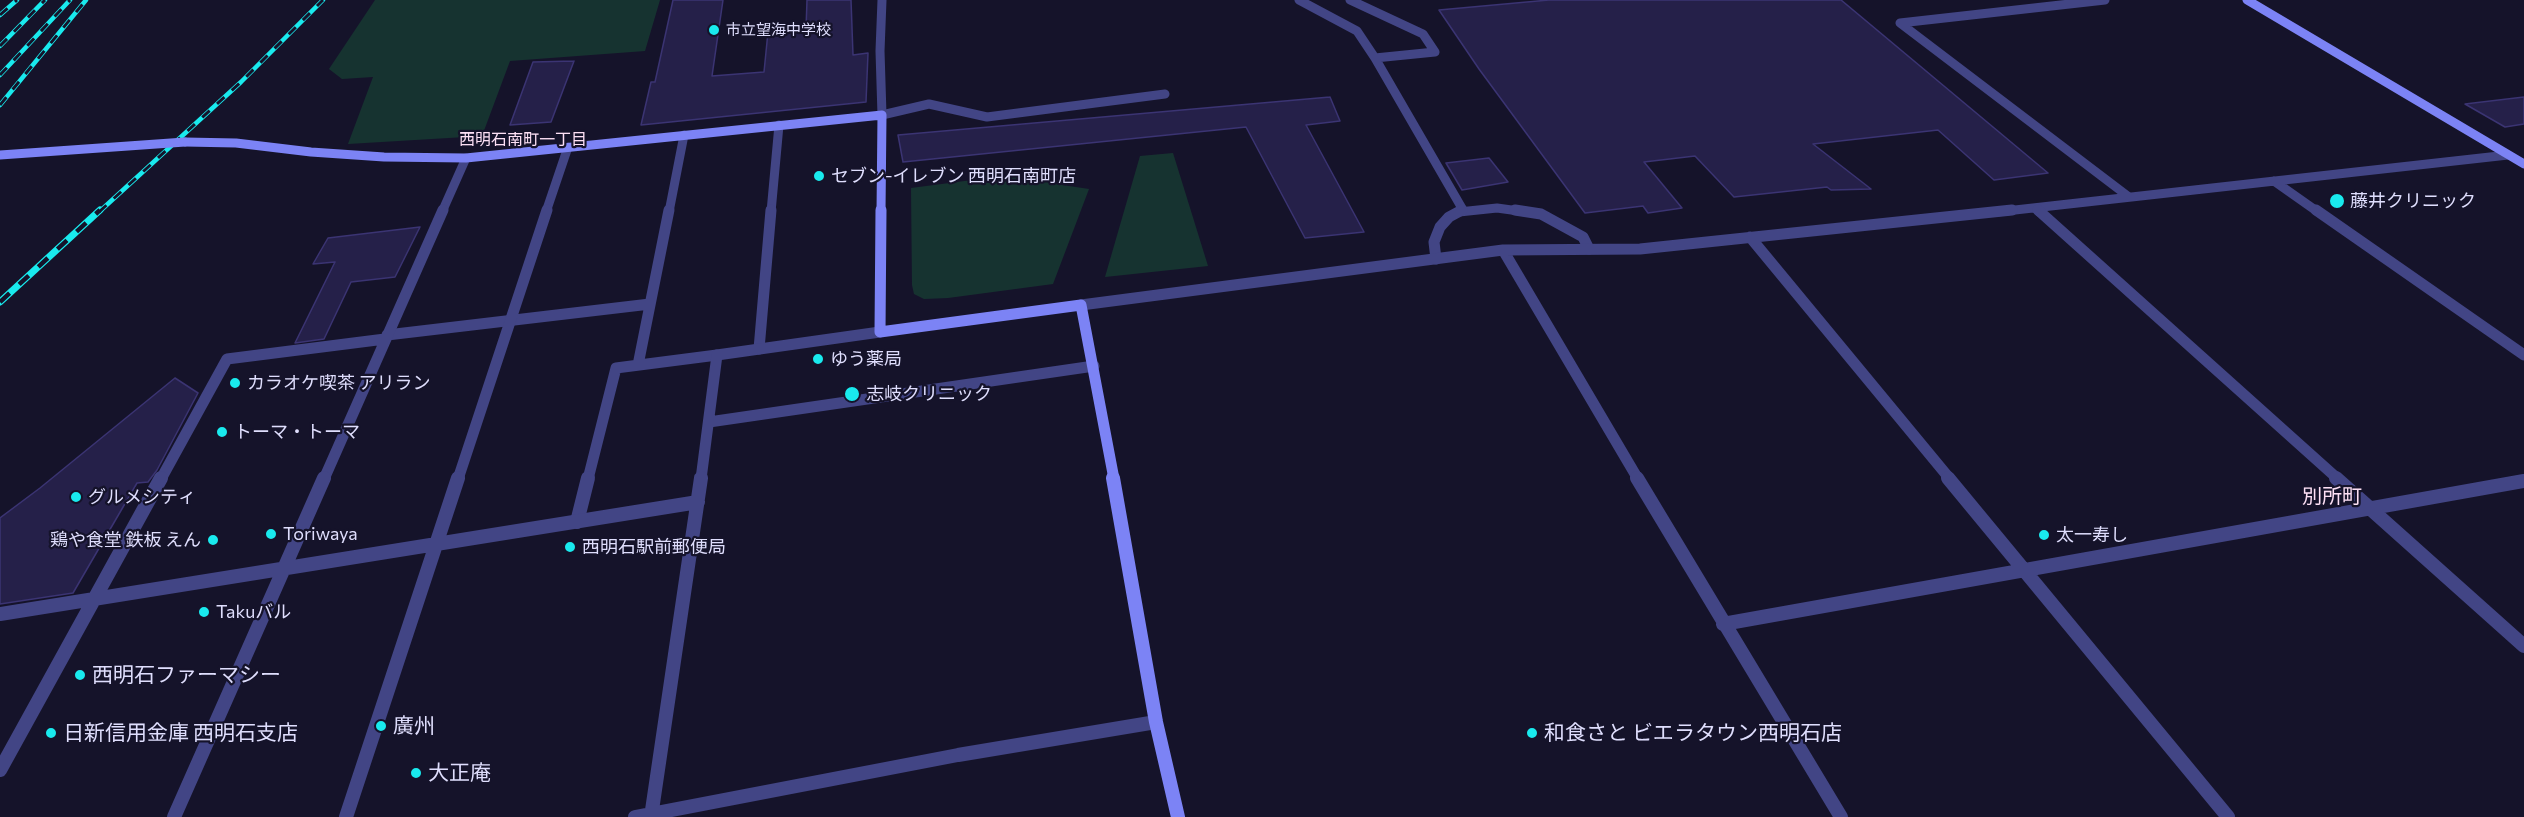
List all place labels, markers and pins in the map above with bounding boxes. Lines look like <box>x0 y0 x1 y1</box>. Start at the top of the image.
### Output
place label: 市立望海中学校 <box>726 21 831 39</box>
marker: 市立望海中学校 <box>707 23 721 37</box>
place label: セブン-イレブン 西明石南町店 <box>831 165 1076 187</box>
marker: セブン-イレブン 西明石南町店 <box>812 169 826 183</box>
place label: 藤井クリニック <box>2350 190 2476 212</box>
marker: 藤井クリニック <box>2328 192 2346 210</box>
place label: ゆう薬局 <box>830 348 902 370</box>
marker: ゆう薬局 <box>811 352 825 366</box>
place label: カラオケ喫茶 アリラン <box>247 372 430 394</box>
marker: カラオケ喫茶 アリラン <box>228 376 242 390</box>
place label: 志岐クリニック <box>866 383 992 405</box>
marker: 志岐クリニック <box>843 385 861 403</box>
place label: トーマ・トーマ <box>234 421 360 443</box>
marker: トーマ・トーマ <box>215 425 229 439</box>
place label: グルメシティ <box>88 486 196 508</box>
marker: グルメシティ <box>69 490 83 504</box>
place label: Toriwaya <box>283 523 358 545</box>
place label: 太一寿し <box>2056 524 2128 546</box>
marker: Toriwaya <box>264 527 278 541</box>
marker: 太一寿し <box>2037 528 2051 542</box>
place label: 鶏や食堂 鉄板 えん <box>50 529 201 551</box>
marker: 鶏や食堂 鉄板 えん <box>206 533 220 547</box>
place label: 西明石駅前郵便局 <box>582 536 726 558</box>
marker: 西明石駅前郵便局 <box>563 540 577 554</box>
place label: Takuバル <box>216 601 291 623</box>
marker: Takuバル <box>197 605 211 619</box>
place label: 西明石ファーマシー <box>92 662 281 688</box>
marker: 西明石ファーマシー <box>73 668 87 682</box>
place label: 廣州 <box>393 713 435 739</box>
marker: 廣州 <box>374 719 388 733</box>
place label: 日新信用金庫 西明石支店 <box>63 720 298 746</box>
place label: 和食さと ビエラタウン西明石店 <box>1544 720 1842 746</box>
marker: 日新信用金庫 西明石支店 <box>44 726 58 740</box>
marker: 和食さと ビエラタウン西明石店 <box>1525 726 1539 740</box>
place label: 大正庵 <box>428 760 491 786</box>
marker: 大正庵 <box>409 766 423 780</box>

